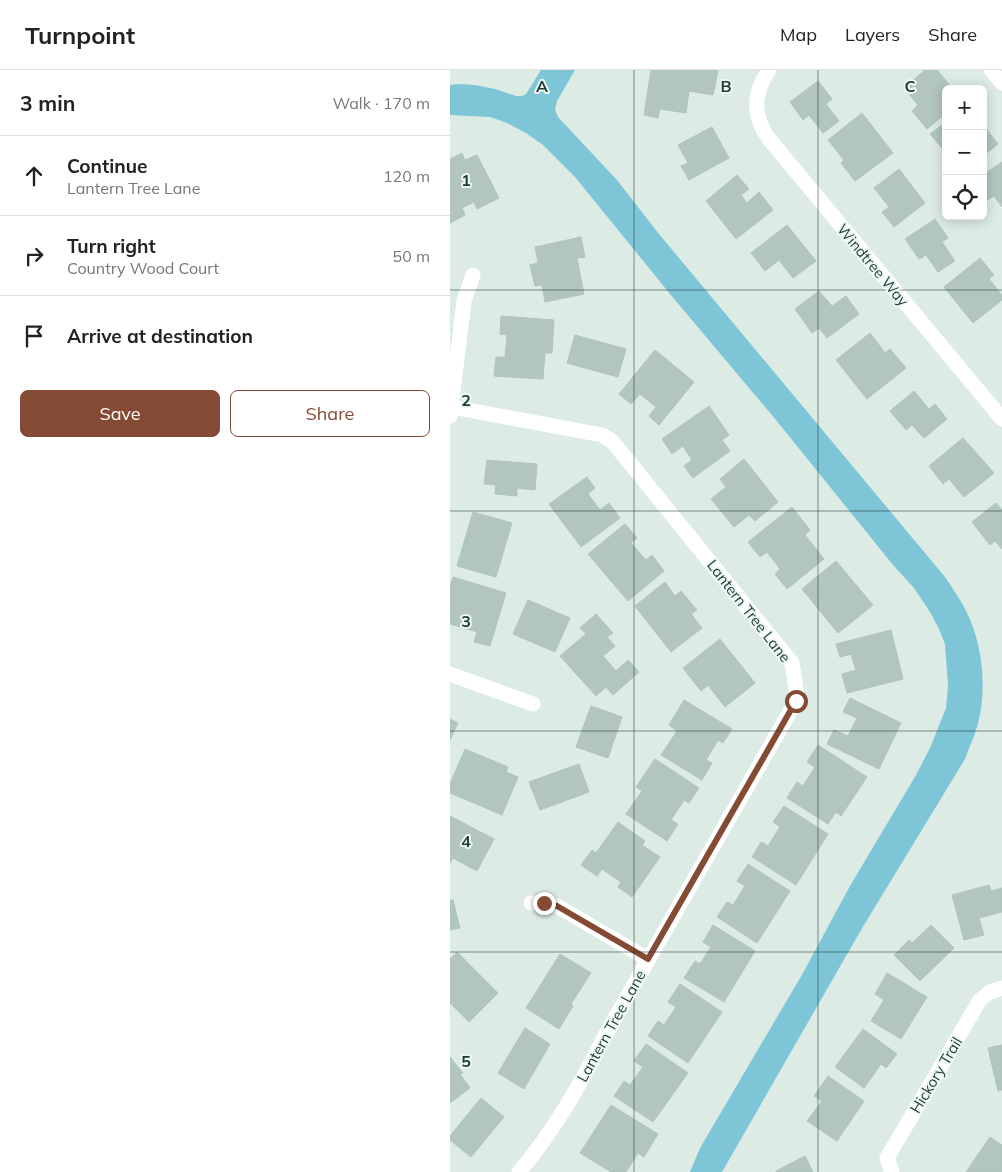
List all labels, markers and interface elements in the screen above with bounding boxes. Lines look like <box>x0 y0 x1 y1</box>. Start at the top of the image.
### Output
text: Turnpoint <box>25 20 135 50</box>
text: Map <box>780 23 817 46</box>
text: Layers <box>845 23 900 46</box>
text: Share <box>928 23 977 46</box>
text: A <box>536 76 548 96</box>
text: B <box>720 76 732 96</box>
text: C <box>905 76 916 96</box>
map controls <box>942 85 987 220</box>
button: + <box>942 85 987 130</box>
text: 3 min <box>20 90 75 116</box>
text: Walk · 170 m <box>332 93 430 113</box>
button: − <box>942 130 987 175</box>
text: Continue <box>67 154 147 178</box>
icon: ahead <box>20 162 48 190</box>
text: 120 m <box>383 166 430 186</box>
text: 1 <box>461 170 471 190</box>
button: locate <box>942 175 987 220</box>
text: Lantern Tree Lane <box>67 178 200 198</box>
street label: Windtree Way <box>833 220 913 310</box>
text: Turn right <box>67 234 156 258</box>
icon: right <box>20 242 48 270</box>
text: 50 m <box>393 246 430 266</box>
text: Country Wood Court <box>67 258 219 278</box>
icon: arrive <box>20 322 48 350</box>
text: Arrive at destination <box>67 324 253 348</box>
button: Save <box>20 390 220 437</box>
button: Share <box>230 390 430 437</box>
text: 2 <box>461 390 471 410</box>
street label: Lantern Tree Lane <box>703 556 795 666</box>
text: 3 <box>461 611 471 631</box>
route start <box>785 690 808 713</box>
text: 4 <box>461 831 471 851</box>
route end <box>533 892 556 915</box>
street label: Lantern Tree Lane <box>572 967 650 1085</box>
street label: Hickory Trail <box>906 1033 966 1117</box>
text: 5 <box>461 1051 471 1071</box>

